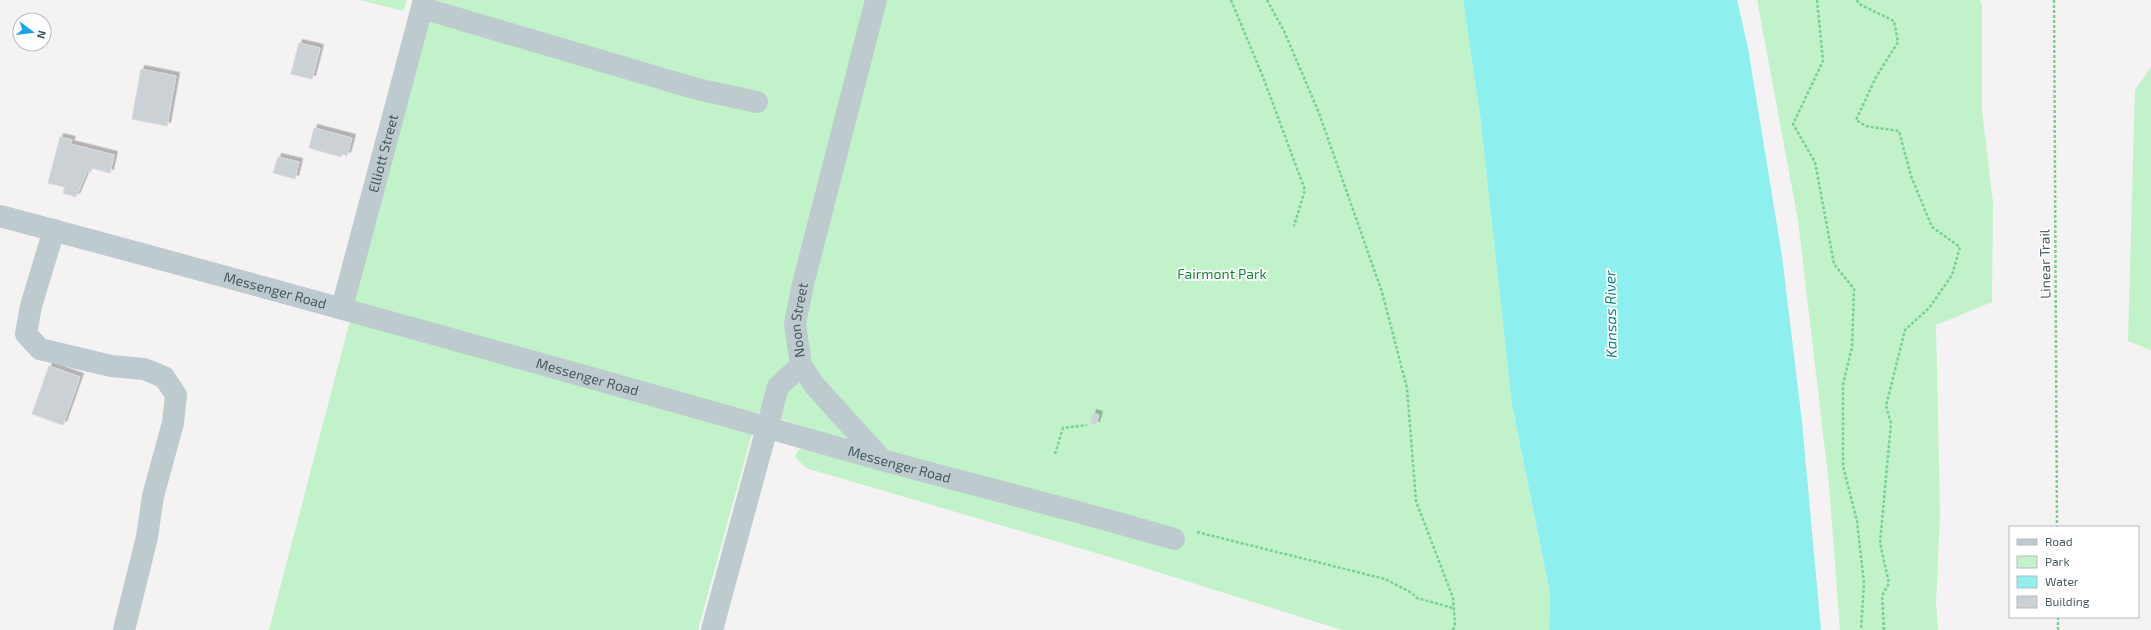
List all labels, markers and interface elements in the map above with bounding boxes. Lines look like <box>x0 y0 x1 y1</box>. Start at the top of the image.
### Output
north arrow <box>12 12 52 52</box>
text: N <box>35 29 49 40</box>
street label: Elliott Street <box>364 112 401 194</box>
street label: Linear Trail <box>2035 228 2054 299</box>
park label: Fairmont Park <box>1177 265 1267 282</box>
street label: Messenger Road <box>222 268 328 312</box>
water label: Kansas River <box>1600 269 1620 358</box>
street label: Noon Street <box>786 281 811 359</box>
street label: Messenger Road <box>534 354 641 399</box>
street label: Messenger Road <box>846 442 953 486</box>
legend <box>2009 526 2139 618</box>
text: Road <box>2045 534 2073 548</box>
text: Park <box>2045 554 2070 568</box>
text: Water <box>2045 574 2079 588</box>
text: Building <box>2045 594 2090 608</box>

